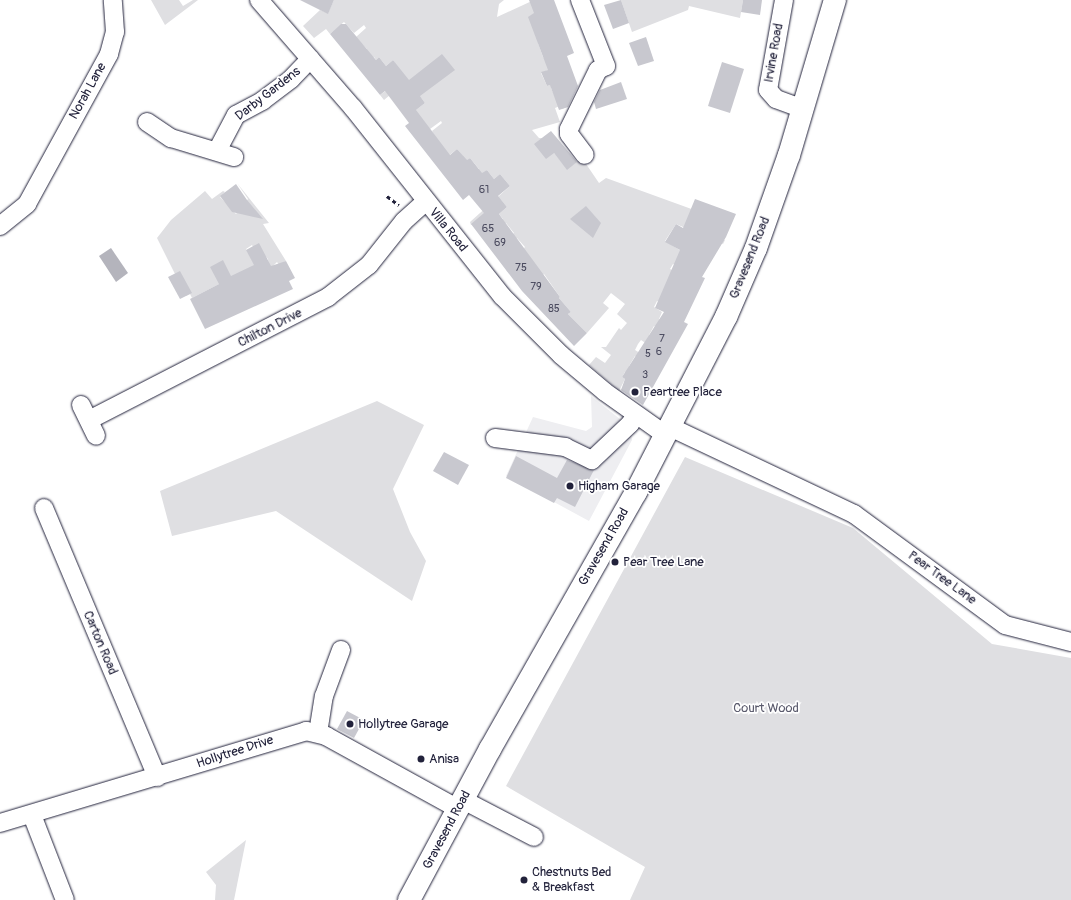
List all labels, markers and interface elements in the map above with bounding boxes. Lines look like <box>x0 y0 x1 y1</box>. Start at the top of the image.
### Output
street label: Irvine Road <box>761 22 787 84</box>
street label: Norah Lane <box>66 60 110 122</box>
street label: Darby Gardens <box>232 64 304 124</box>
house number: 61 <box>479 183 489 197</box>
street label: Villa Road <box>426 205 470 255</box>
street label: Gravesend Road <box>726 215 774 301</box>
house number: 65 <box>482 222 494 236</box>
house number: 69 <box>494 236 506 250</box>
house number: 75 <box>515 261 527 275</box>
house number: 79 <box>530 280 542 294</box>
house number: 85 <box>548 302 560 316</box>
street label: Chilton Drive <box>235 305 305 351</box>
house number: 7 <box>659 332 665 346</box>
house number: 6 <box>656 345 662 359</box>
house number: 5 <box>645 347 651 361</box>
house number: 3 <box>642 368 648 382</box>
place label: Peartree Place <box>643 384 722 400</box>
marker: Peartree Place <box>630 387 640 397</box>
place label: Higham Garage <box>578 478 660 494</box>
marker: Higham Garage <box>565 481 575 491</box>
street label: Gravesend Road <box>575 505 633 589</box>
street label: Pear Tree Lane <box>905 548 979 608</box>
place label: Pear Tree Lane <box>623 554 704 570</box>
marker: Pear Tree Lane <box>610 557 620 567</box>
street label: Carton Road <box>80 609 120 677</box>
park label: Court Wood <box>733 700 799 716</box>
place label: Hollytree Garage <box>358 716 449 732</box>
marker: Hollytree Garage <box>345 719 355 729</box>
street label: Hollytree Drive <box>195 732 275 772</box>
place label: Anisa <box>429 751 459 767</box>
marker: Anisa <box>416 754 426 764</box>
street label: Gravesend Road <box>420 788 474 872</box>
place label: Chestnuts Bed & Breakfast <box>532 865 611 896</box>
marker: Chestnuts Bed & Breakfast <box>519 875 529 885</box>

